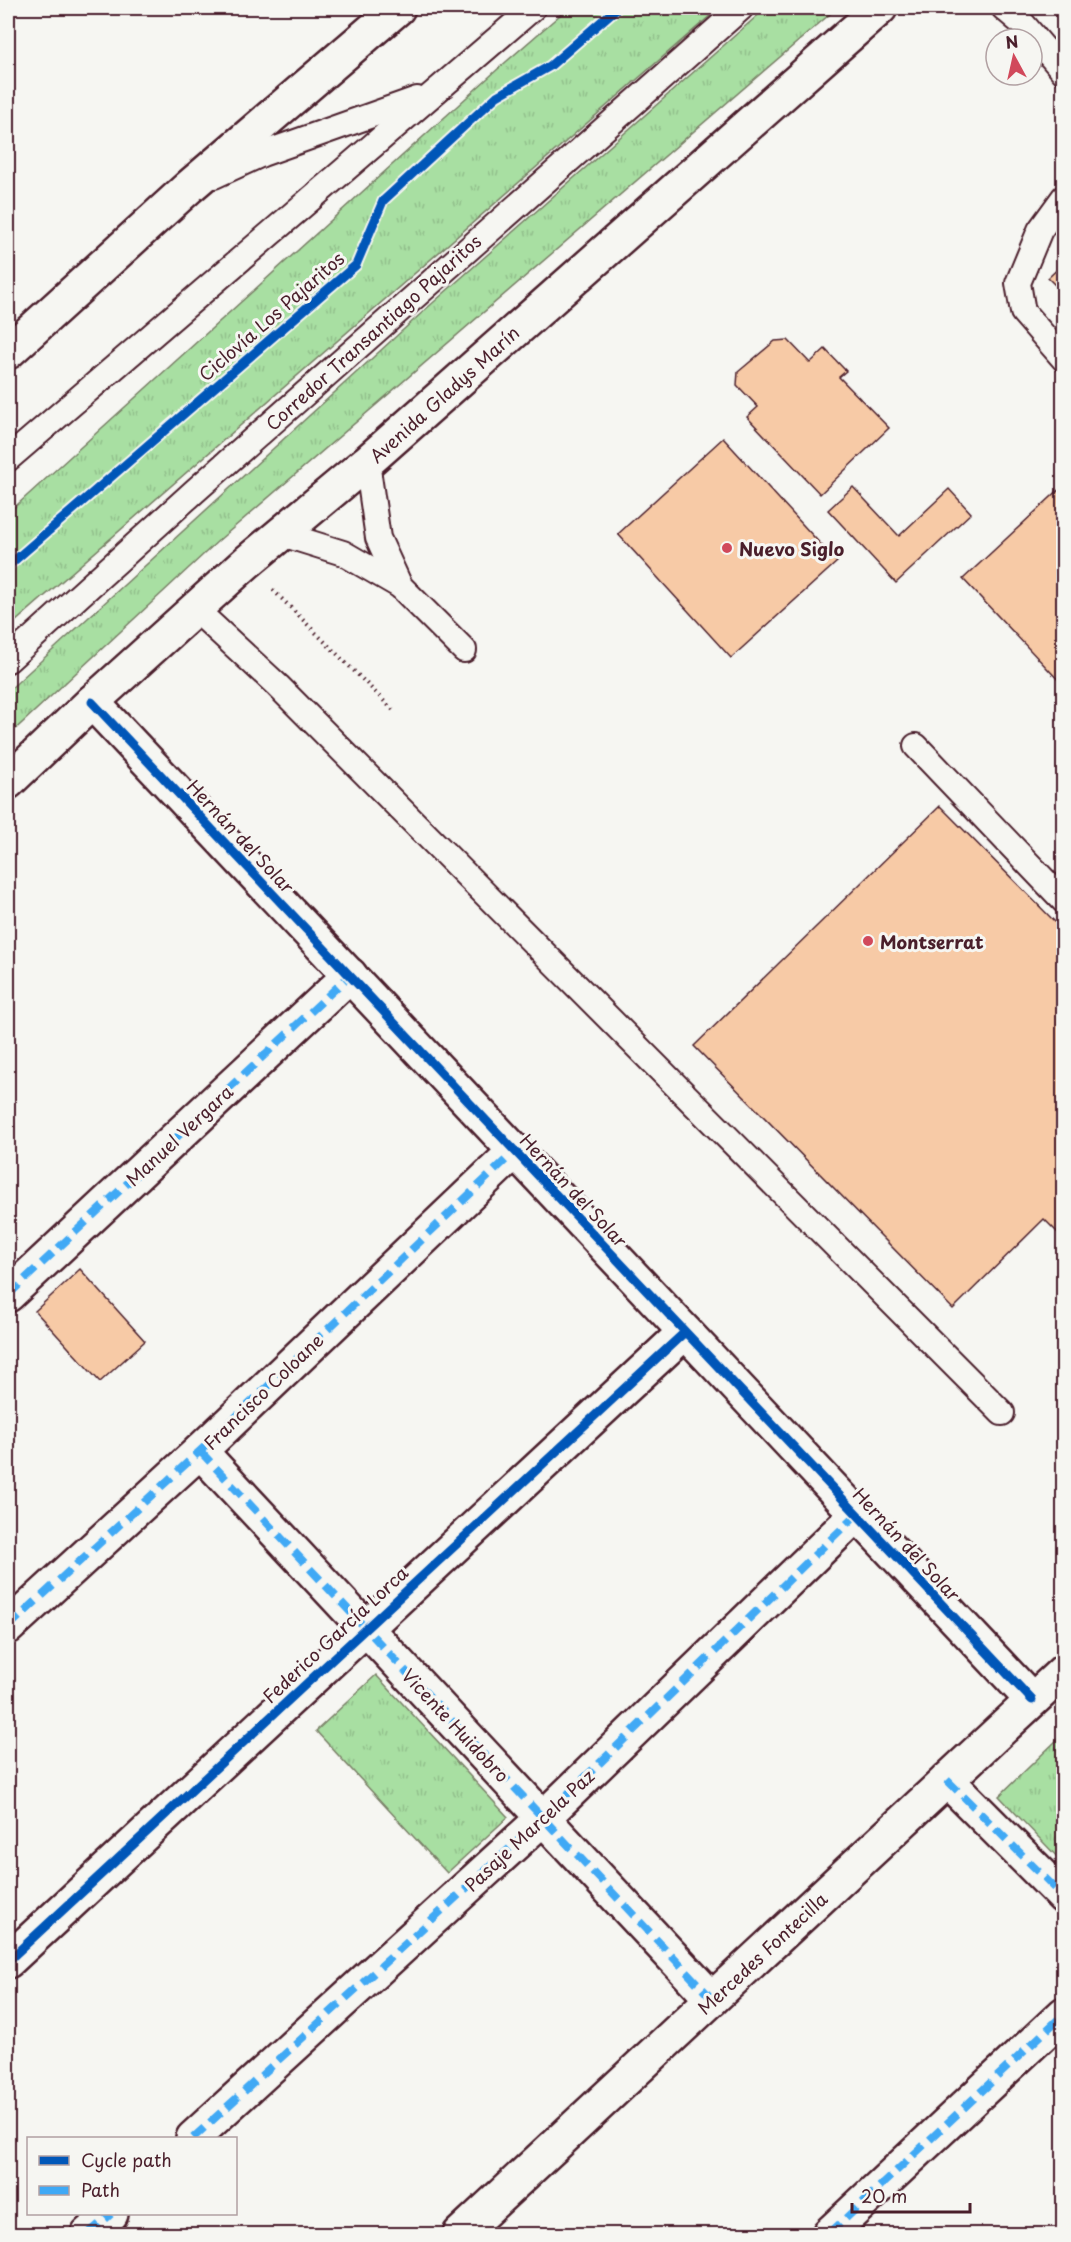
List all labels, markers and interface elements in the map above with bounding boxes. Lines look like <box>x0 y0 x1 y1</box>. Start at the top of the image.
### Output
north arrow <box>984 27 1044 87</box>
text: N <box>1004 28 1020 54</box>
street label: Corredor Transantiago Pajaritos <box>259 228 487 436</box>
street label: Ciclovía Los Pajaritos <box>192 245 350 387</box>
street label: Avenida Gladys Marín <box>363 319 525 469</box>
place label: Nuevo Siglo <box>739 535 844 562</box>
marker: Nuevo Siglo <box>720 541 734 555</box>
street label: Hernán del Solar <box>181 773 302 900</box>
place label: Montserrat <box>880 928 984 955</box>
marker: Montserrat <box>861 934 875 948</box>
street label: Manuel Vergara <box>119 1078 239 1192</box>
street label: Hernán del Solar <box>514 1127 635 1254</box>
street label: Francisco Coloane <box>197 1327 329 1455</box>
street label: Hernán del Solar <box>847 1481 968 1608</box>
street label: Federico García Lorca <box>256 1559 414 1709</box>
street label: Vicente Huidobro <box>396 1662 516 1788</box>
street label: Pasaje Marcela Paz <box>458 1762 600 1897</box>
street label: Mercedes Fontecilla <box>691 1885 834 2020</box>
legend <box>27 2137 237 2215</box>
text: Cycle path <box>81 2146 172 2173</box>
text: Path <box>81 2176 120 2203</box>
scale bar <box>852 2176 970 2214</box>
text: 20 m <box>861 2182 907 2209</box>

